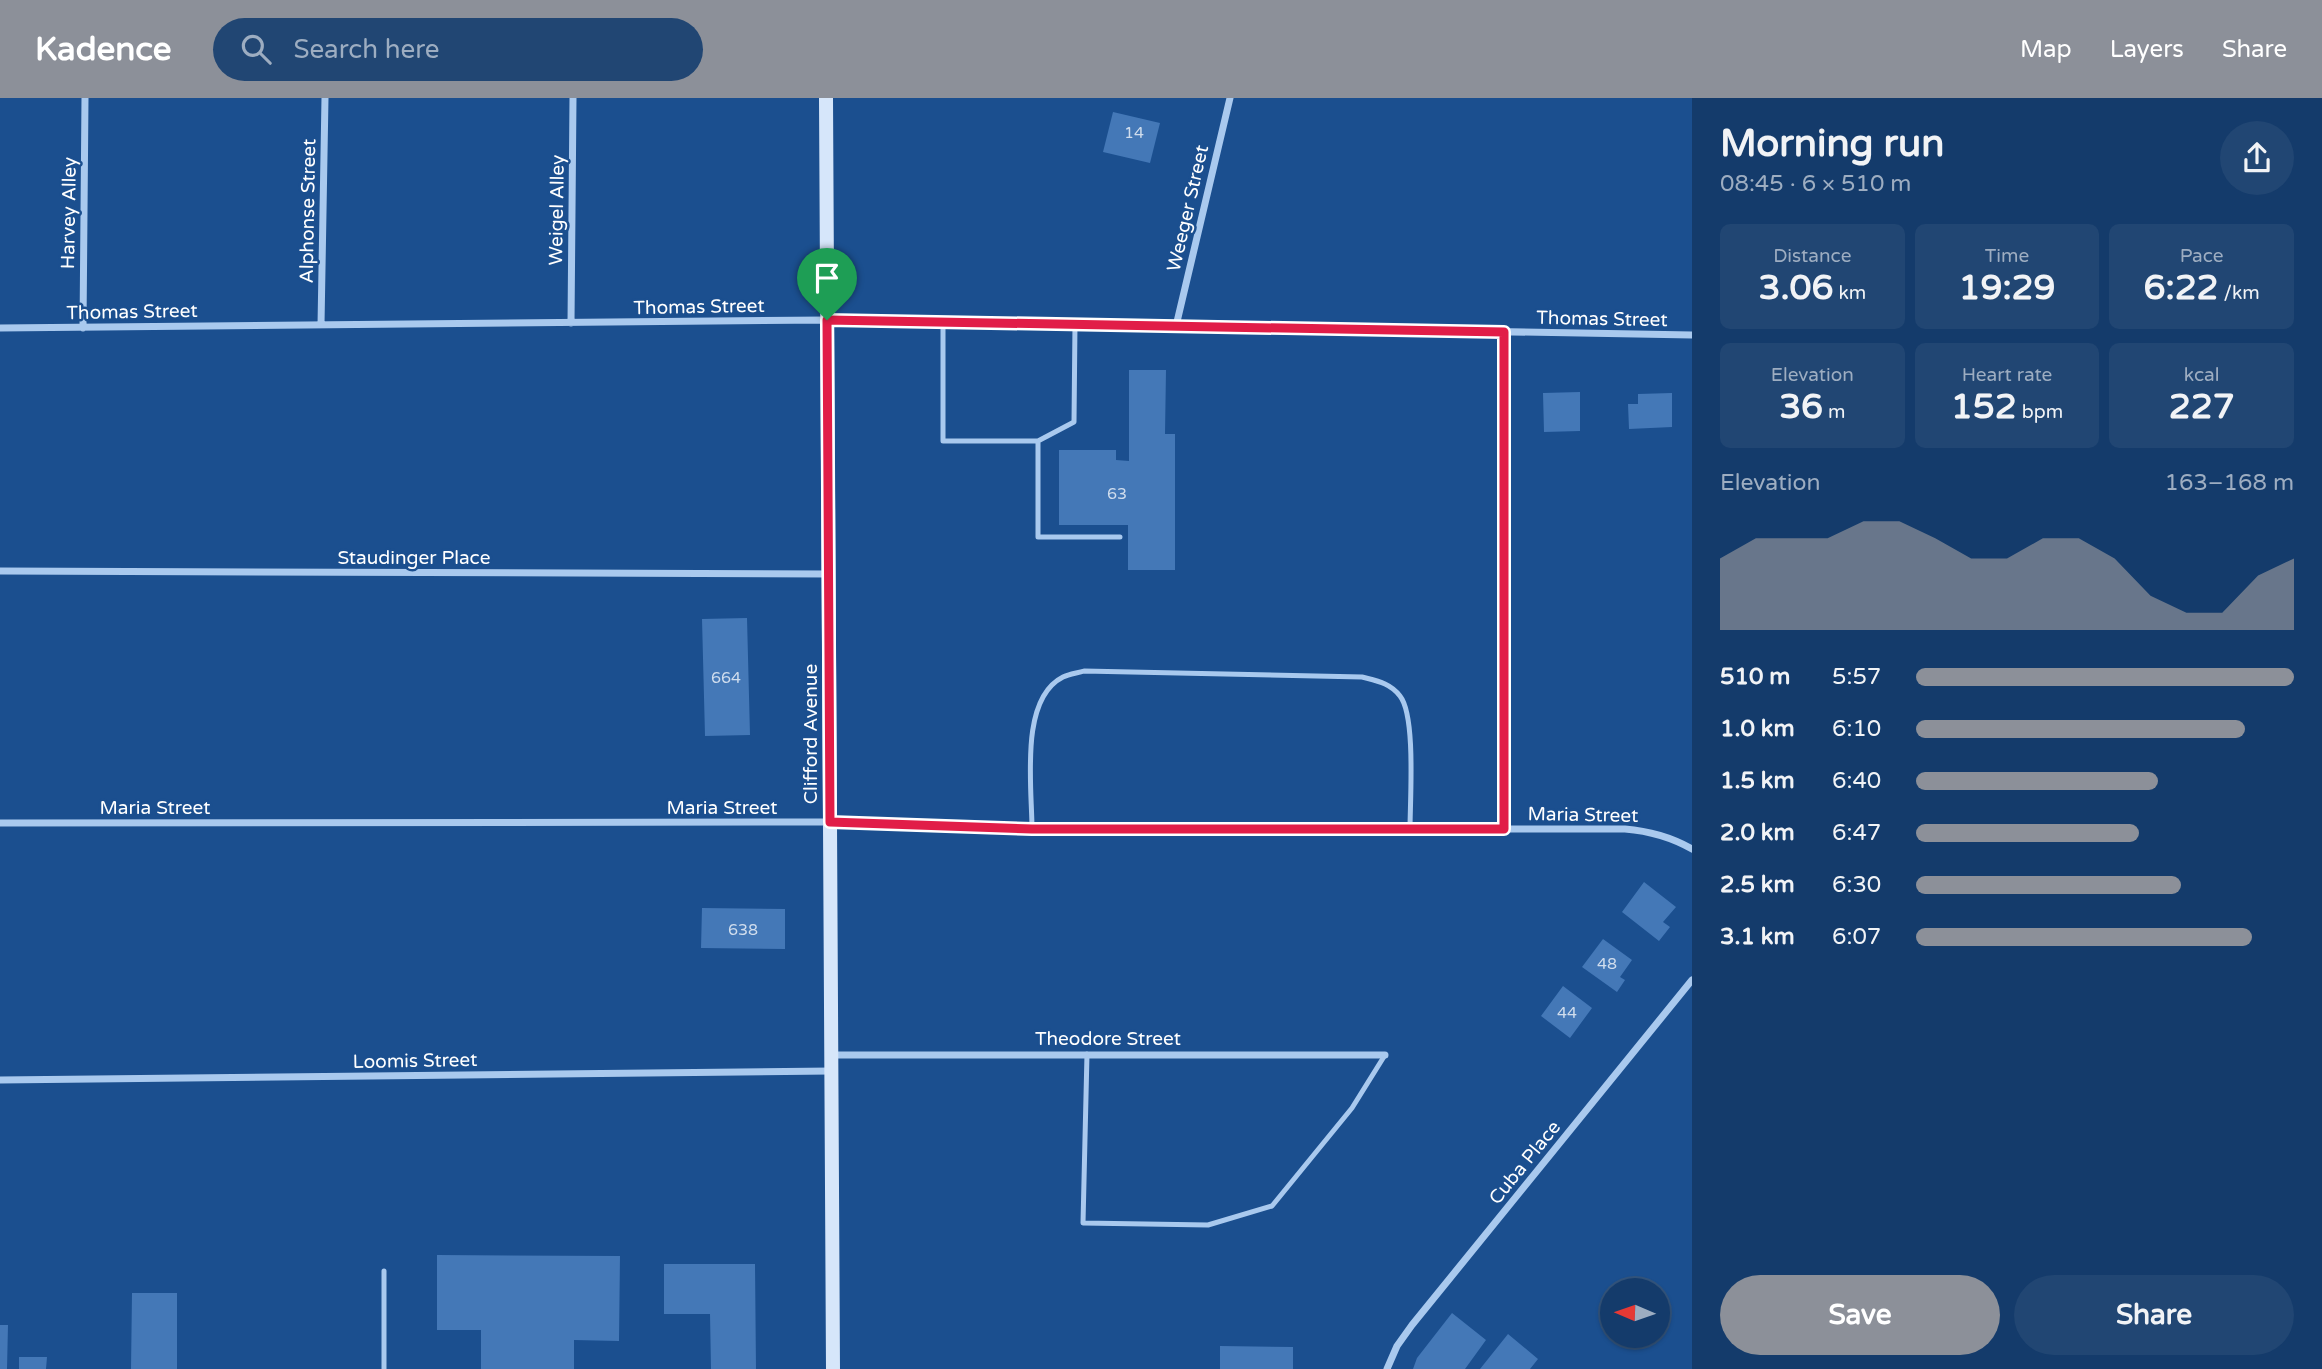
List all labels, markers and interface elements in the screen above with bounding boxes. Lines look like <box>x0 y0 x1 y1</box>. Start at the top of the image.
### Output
search box <box>213 18 703 81</box>
text: Kadence <box>35 30 171 69</box>
icon: search <box>237 30 275 68</box>
text: Search here <box>293 34 440 65</box>
text: Map <box>2020 35 2072 64</box>
text: Layers <box>2110 35 2184 64</box>
text: Share <box>2222 35 2287 64</box>
text: Morning run <box>1720 121 1944 167</box>
button: share <box>2220 121 2294 195</box>
house number: 14 <box>1124 123 1144 143</box>
street label: Alphonse Street <box>296 139 320 283</box>
street label: Weeger Street <box>1163 143 1213 274</box>
street label: Weigel Alley <box>545 155 569 266</box>
street label: Harvey Alley <box>57 157 81 269</box>
text: 08:45 · 6 × 510 m <box>1720 170 1911 198</box>
text: Distance <box>1773 245 1851 267</box>
text: Time <box>1985 245 2029 267</box>
text: Pace <box>2180 245 2224 267</box>
pin <box>797 248 857 320</box>
icon: arrive <box>808 259 846 297</box>
text: 3.06 <box>1758 267 1833 309</box>
text: 19:29 <box>1958 267 2056 309</box>
text: 6:22 <box>2144 267 2219 309</box>
text: km <box>1833 282 1866 304</box>
text: /km <box>2219 282 2260 304</box>
street label: Thomas Street <box>633 295 765 319</box>
street label: Thomas Street <box>66 300 198 324</box>
street label: Thomas Street <box>1536 307 1668 331</box>
text: Elevation <box>1771 364 1854 386</box>
text: Heart rate <box>1962 364 2052 386</box>
text: kcal <box>2184 364 2220 386</box>
text: 36 <box>1779 386 1823 428</box>
text: 152 <box>1951 386 2017 428</box>
text: 227 <box>2169 386 2235 428</box>
text: m <box>1823 401 1846 423</box>
text: bpm <box>2017 401 2063 423</box>
text: Elevation <box>1720 469 1821 497</box>
text: 163–168 m <box>2165 469 2294 497</box>
house number: 63 <box>1107 484 1127 504</box>
street label: Staudinger Place <box>338 547 490 569</box>
text: 510 m <box>1720 663 1790 691</box>
text: 5:57 <box>1832 663 1881 691</box>
street label: Clifford Avenue <box>800 664 822 804</box>
house number: 664 <box>711 668 741 688</box>
text: 1.0 km <box>1720 715 1795 743</box>
text: 6:10 <box>1832 715 1881 743</box>
text: 1.5 km <box>1720 767 1795 795</box>
text: 6:40 <box>1832 767 1881 795</box>
street label: Maria Street <box>100 797 210 819</box>
street label: Maria Street <box>667 797 777 819</box>
street label: Maria Street <box>1527 803 1639 827</box>
text: 2.0 km <box>1720 819 1795 847</box>
text: 6:47 <box>1832 819 1881 847</box>
text: 2.5 km <box>1720 871 1795 899</box>
text: 6:30 <box>1832 871 1881 899</box>
house number: 638 <box>728 920 758 940</box>
text: 3.1 km <box>1720 923 1795 951</box>
text: 6:07 <box>1832 923 1881 951</box>
house number: 48 <box>1597 954 1617 974</box>
house number: 44 <box>1557 1003 1577 1023</box>
street label: Theodore Street <box>1035 1028 1181 1050</box>
street label: Loomis Street <box>353 1049 477 1073</box>
street label: Cuba Place <box>1484 1116 1565 1209</box>
button: Save <box>1720 1275 2000 1355</box>
button: Share <box>2014 1275 2294 1355</box>
north arrow <box>1600 1278 1670 1348</box>
map controls <box>1600 1278 1670 1348</box>

